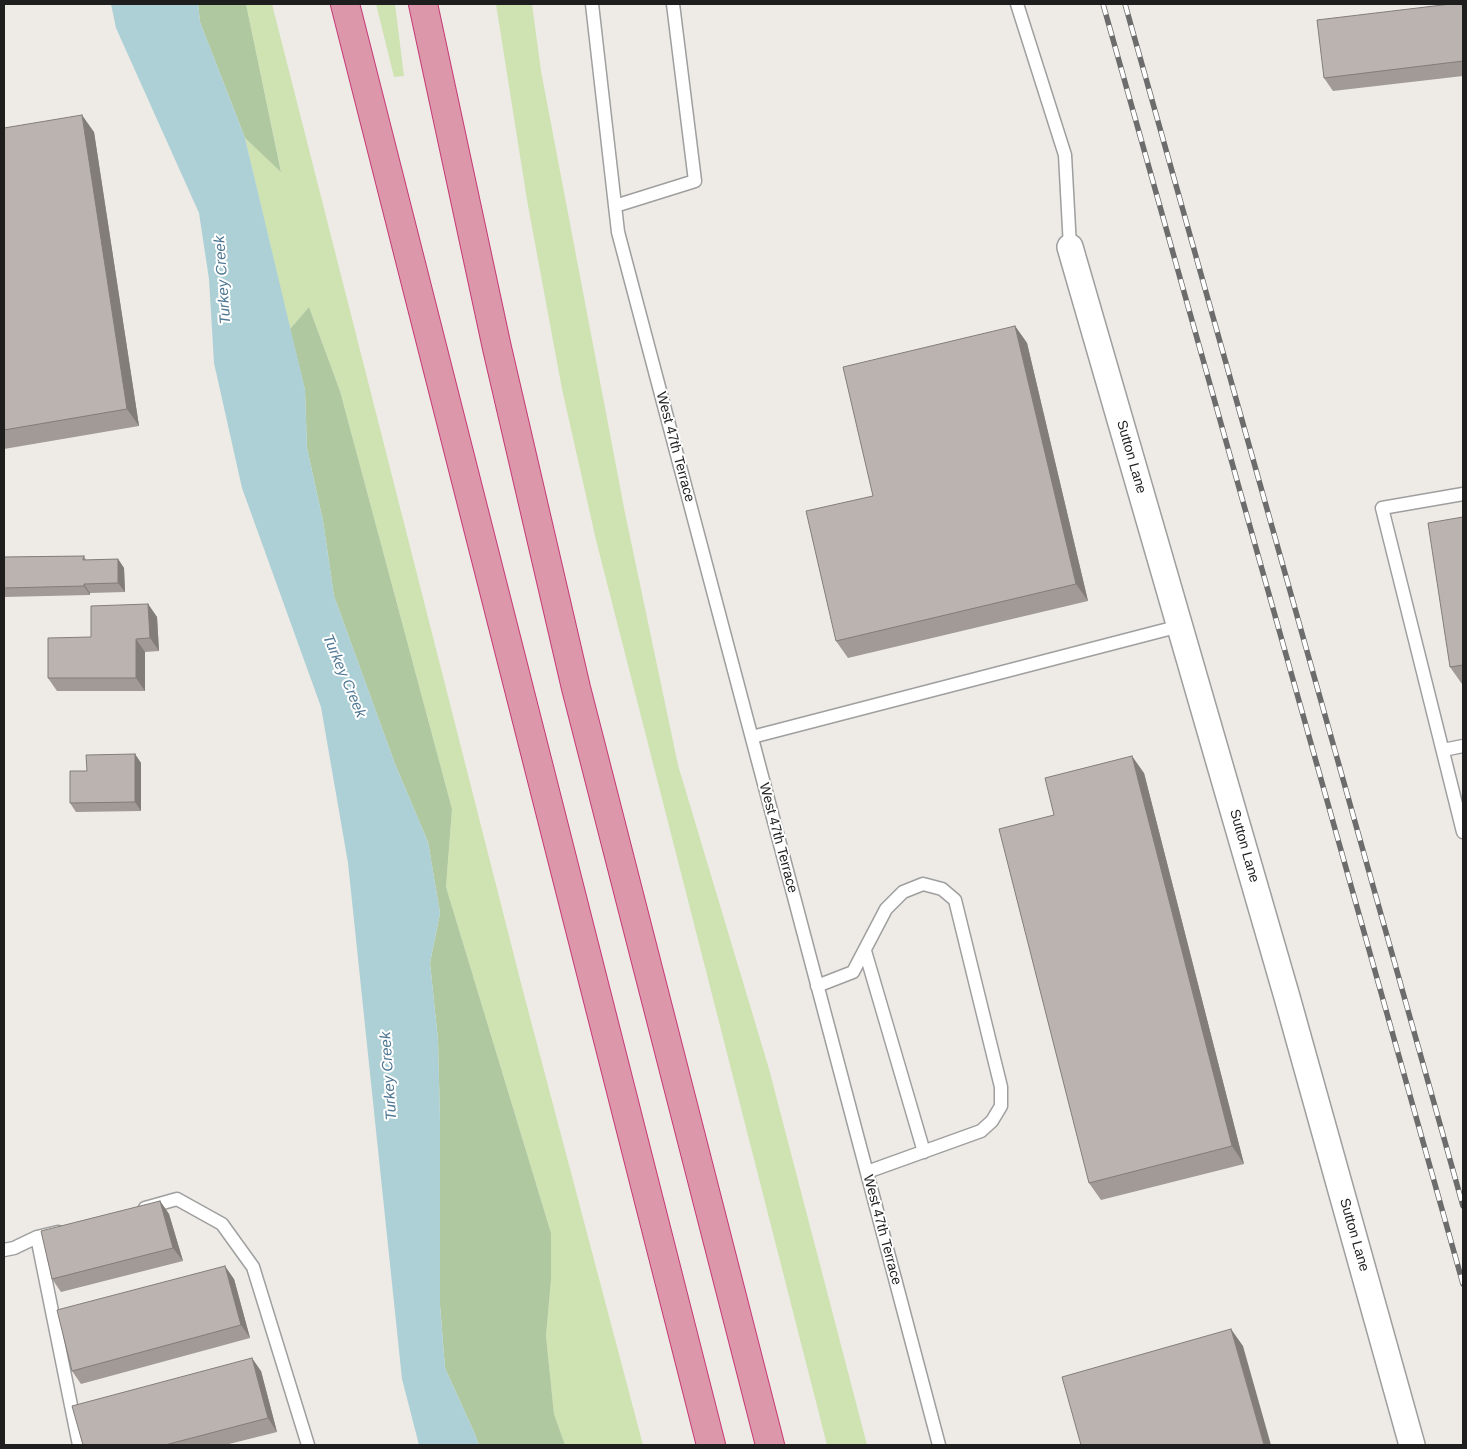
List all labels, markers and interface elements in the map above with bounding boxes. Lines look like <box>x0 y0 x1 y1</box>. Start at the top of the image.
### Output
water label: Turkey Creek <box>211 235 235 325</box>
street label: West 47th Terrace <box>652 390 698 504</box>
street label: Sutton Lane <box>1113 418 1149 496</box>
water label: Turkey Creek <box>318 632 370 720</box>
street label: West 47th Terrace <box>755 781 801 895</box>
street label: Sutton Lane <box>1226 807 1262 885</box>
water label: Turkey Creek <box>377 1031 401 1121</box>
street label: West 47th Terrace <box>859 1173 905 1287</box>
street label: Sutton Lane <box>1336 1196 1372 1274</box>

